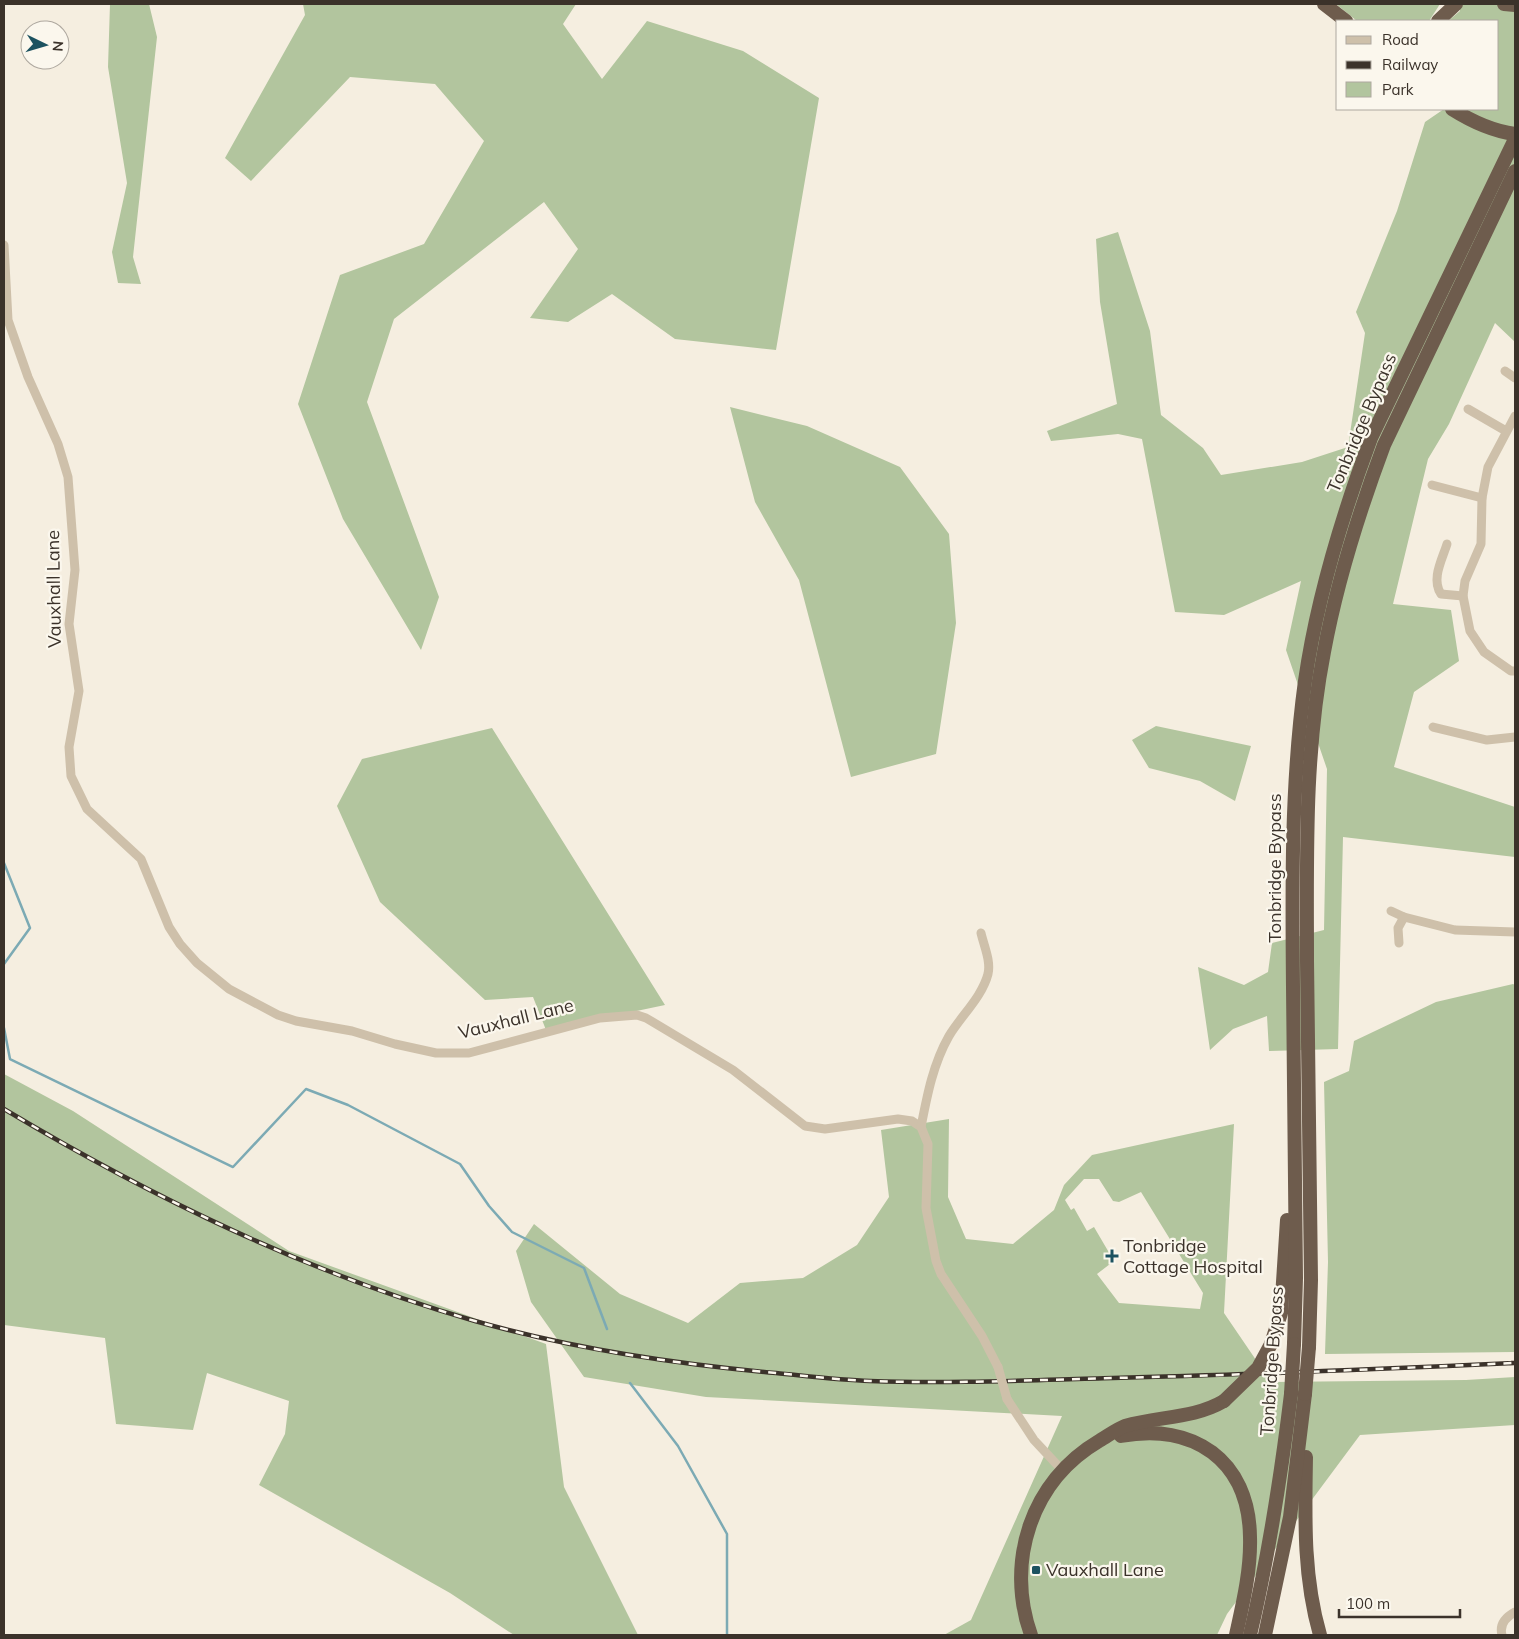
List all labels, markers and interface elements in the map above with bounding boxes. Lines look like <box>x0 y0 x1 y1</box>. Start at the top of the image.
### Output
north arrow <box>20 20 70 70</box>
legend <box>1336 20 1499 110</box>
text: Road <box>1382 30 1419 49</box>
text: N <box>49 40 67 52</box>
text: Railway <box>1382 55 1438 74</box>
text: Park <box>1382 80 1414 99</box>
street label: Tonbridge Bypass <box>1322 350 1401 496</box>
street label: Vauxhall Lane <box>41 530 66 648</box>
street label: Tonbridge Bypass <box>1263 793 1286 943</box>
street label: Vauxhall Lane <box>456 993 576 1044</box>
place label: Tonbridge Cottage Hospital <box>1123 1234 1263 1278</box>
marker: Tonbridge Cottage Hospital <box>1105 1249 1119 1263</box>
street label: Tonbridge Bypass <box>1255 1286 1288 1436</box>
place label: Vauxhall Lane <box>1046 1558 1164 1581</box>
marker: Vauxhall Lane <box>1030 1564 1042 1576</box>
scale bar <box>1339 1586 1460 1618</box>
text: 100 m <box>1346 1594 1390 1613</box>

